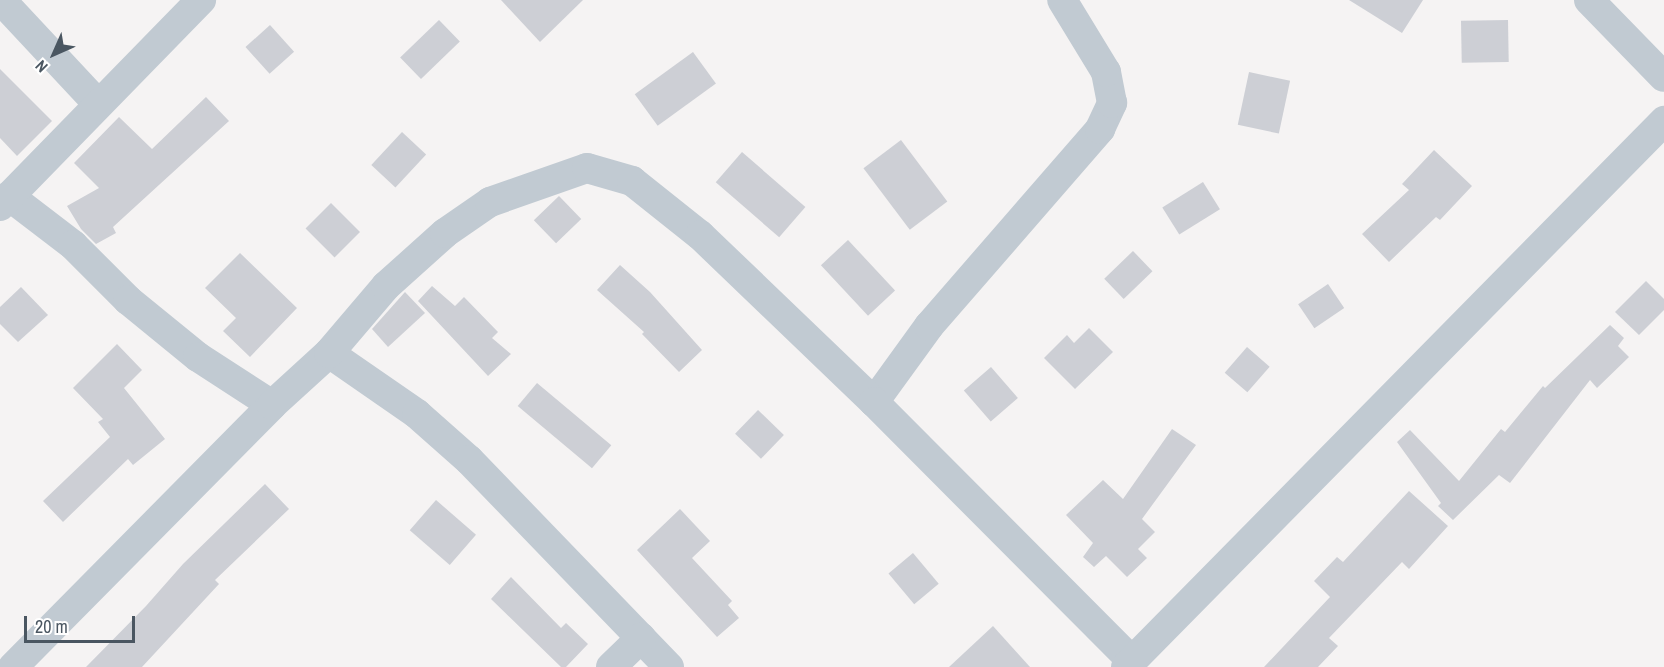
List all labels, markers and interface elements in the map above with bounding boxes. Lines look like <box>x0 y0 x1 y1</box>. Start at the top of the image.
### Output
north arrow <box>24 24 84 84</box>
text: N <box>30 56 52 78</box>
scale bar <box>27 604 138 642</box>
text: 20 m <box>35 614 68 639</box>

